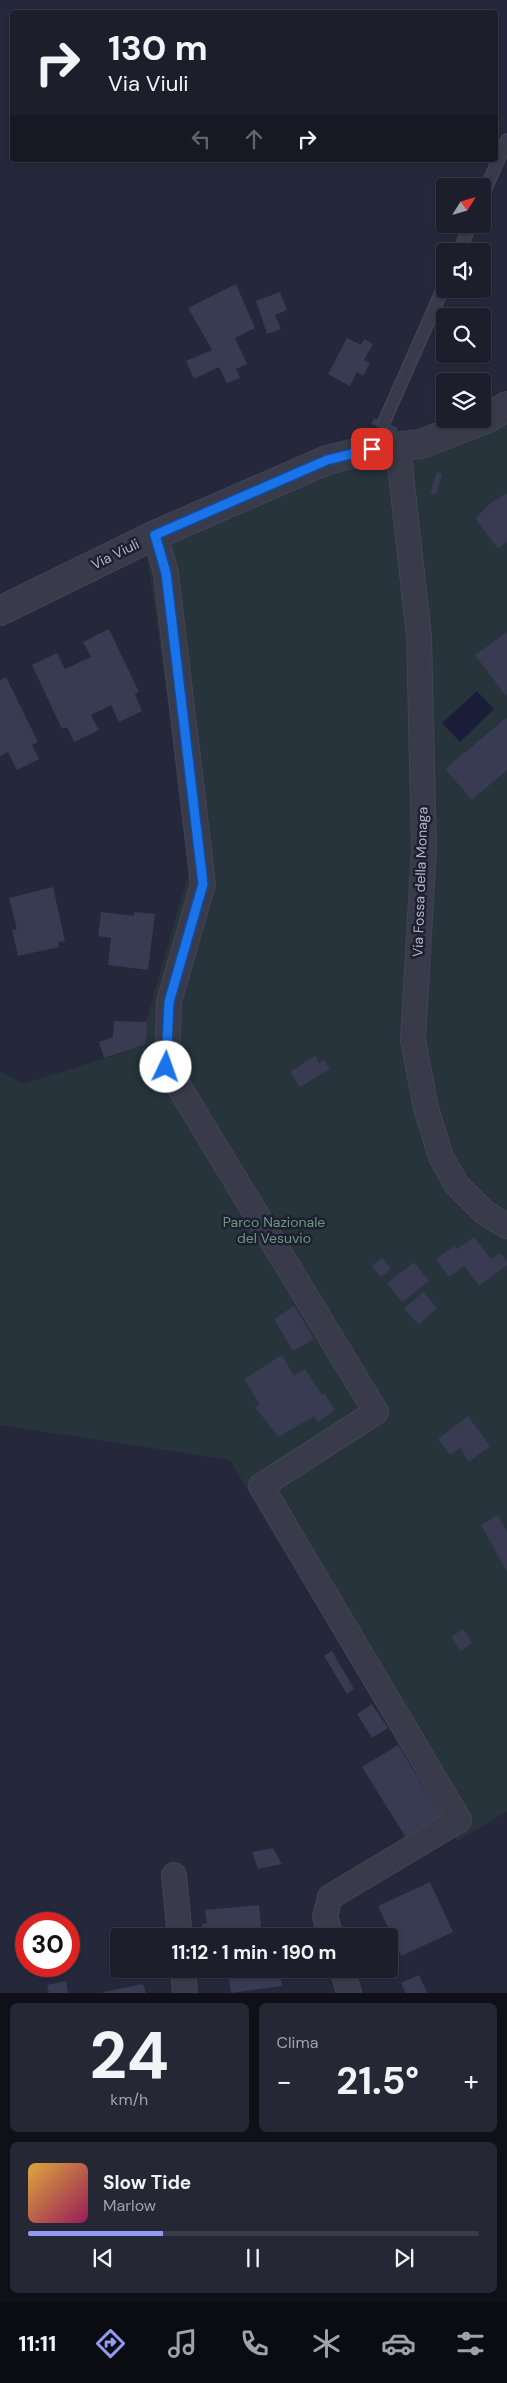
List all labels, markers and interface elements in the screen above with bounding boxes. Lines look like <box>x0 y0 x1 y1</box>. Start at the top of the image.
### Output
text: 130 m <box>108 25 208 71</box>
icon: right <box>25 30 90 95</box>
text: Via Viuli <box>108 69 189 98</box>
icon: left <box>187 125 215 153</box>
icon: ahead <box>240 125 268 153</box>
icon: right <box>293 125 321 153</box>
north arrow <box>436 178 491 232</box>
map controls <box>436 178 491 428</box>
button: sound <box>436 243 491 298</box>
button: search <box>436 308 491 363</box>
button: layers <box>436 373 491 428</box>
pin <box>351 428 393 470</box>
icon: arrive <box>358 435 386 463</box>
street label: Via Viuli <box>88 535 142 573</box>
street label: Via Fossa della Monaga <box>408 807 432 957</box>
position arrow <box>139 1040 191 1092</box>
park label: Parco Nazionale del Vesuvio <box>223 1213 325 1247</box>
speed limit sign: 30 <box>15 1912 80 1977</box>
text: 11:12 · 1 min · 190 m <box>172 1940 336 1965</box>
text: 24 <box>90 2014 169 2098</box>
text: Clima <box>277 2032 318 2053</box>
text: 21.5° <box>336 2056 419 2106</box>
text: − <box>277 2063 292 2100</box>
text: + <box>464 2063 479 2100</box>
text: km/h <box>110 2089 148 2110</box>
text: Slow Tide <box>103 2170 191 2195</box>
text: Marlow <box>103 2195 156 2216</box>
icon: previous <box>89 2244 117 2272</box>
icon: pause <box>239 2244 267 2272</box>
icon: next <box>390 2244 418 2272</box>
icon: directions <box>93 2326 128 2361</box>
icon: music <box>165 2326 200 2361</box>
icon: phone <box>237 2326 272 2361</box>
icon: climate <box>309 2326 344 2361</box>
icon: car <box>381 2326 416 2361</box>
icon: filters <box>453 2326 488 2361</box>
text: 11:11 <box>19 2329 56 2358</box>

